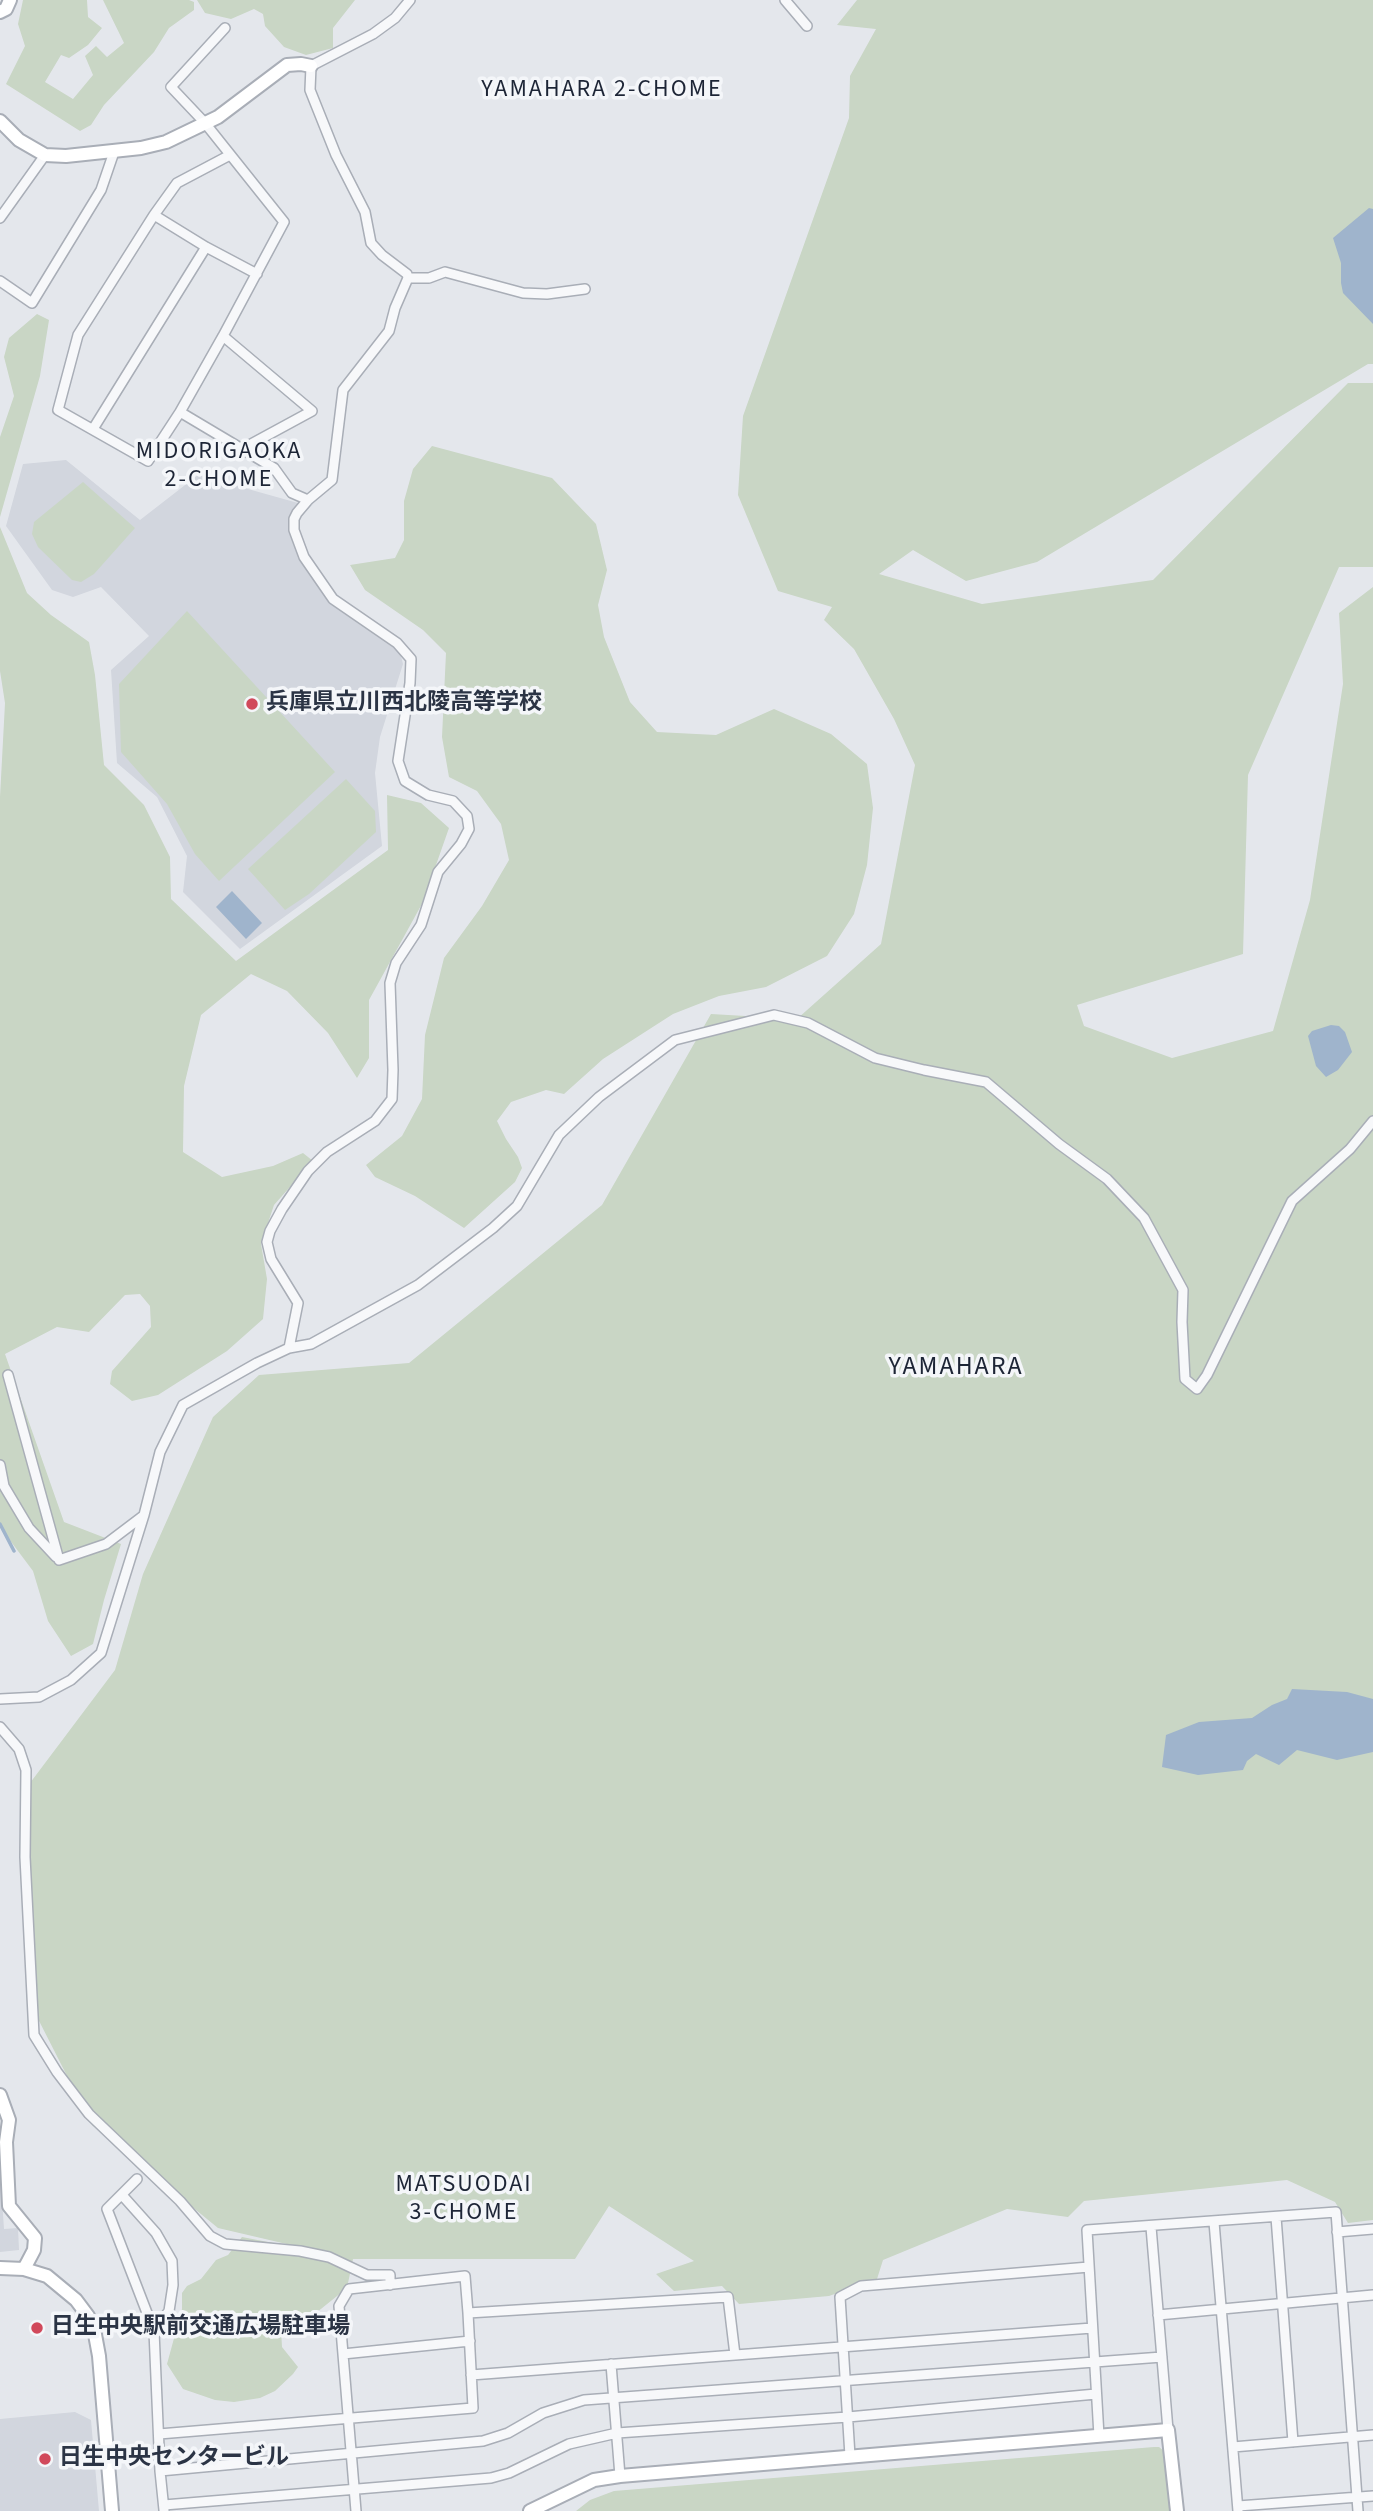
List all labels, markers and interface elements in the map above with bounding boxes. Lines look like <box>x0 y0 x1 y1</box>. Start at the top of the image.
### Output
district label: YAMAHARA 2-CHOME <box>483 77 721 105</box>
district label: MIDORIGAOKA 2-CHOME <box>137 439 301 495</box>
place label: 兵庫県立川西北陵高等学校 <box>266 690 542 718</box>
marker: 兵庫県立川西北陵高等学校 <box>244 696 260 712</box>
district label: YAMAHARA <box>889 1352 1023 1384</box>
district label: MATSUODAI 3-CHOME <box>397 2172 531 2228</box>
place label: 日生中央駅前交通広場駐車場 <box>51 2314 350 2342</box>
marker: 日生中央駅前交通広場駐車場 <box>29 2320 45 2336</box>
place label: 日生中央センタービル <box>59 2445 289 2473</box>
marker: 日生中央センタービル <box>37 2451 53 2467</box>

